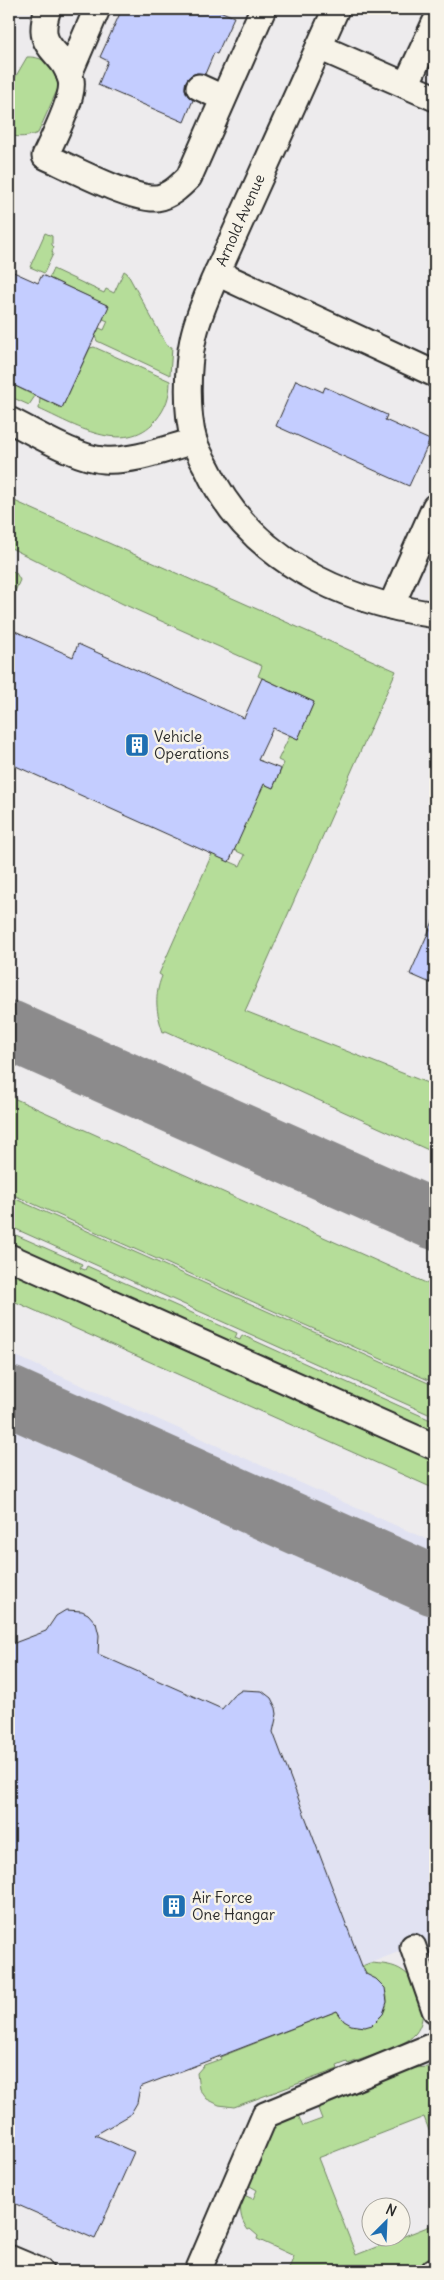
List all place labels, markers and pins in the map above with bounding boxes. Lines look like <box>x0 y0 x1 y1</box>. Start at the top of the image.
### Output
place label: Vehicle Operations <box>154 727 229 763</box>
building icon: Vehicle Operations <box>124 732 150 758</box>
place label: Air Force One Hangar <box>192 1888 275 1924</box>
building icon: Air Force One Hangar <box>161 1893 187 1919</box>

